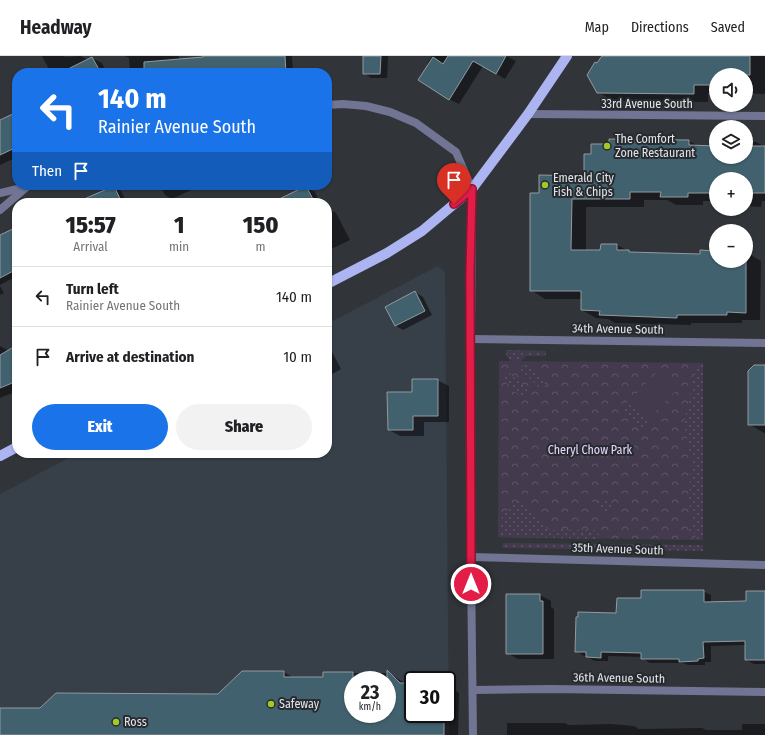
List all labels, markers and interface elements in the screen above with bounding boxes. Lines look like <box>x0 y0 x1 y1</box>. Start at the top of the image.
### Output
text: Headway <box>20 16 92 39</box>
text: Map <box>585 19 609 36</box>
text: Directions <box>631 19 689 36</box>
text: Saved <box>711 19 745 36</box>
map controls <box>709 68 753 268</box>
button: sound <box>709 68 753 112</box>
text: 140 m <box>98 82 167 115</box>
icon: left <box>32 84 84 136</box>
street label: 33rd Avenue South <box>601 97 693 111</box>
text: Rainier Avenue South <box>98 116 256 138</box>
button: layers <box>709 120 753 164</box>
place label: The Comfort Zone Restaurant <box>615 132 695 160</box>
marker: The Comfort Zone Restaurant <box>602 141 612 151</box>
icon: arrive <box>70 160 92 182</box>
text: Then <box>32 162 62 180</box>
pin <box>437 163 471 204</box>
icon: arrive <box>443 169 465 191</box>
place label: Emerald City Fish & Chips <box>553 171 615 199</box>
button: + <box>709 172 753 216</box>
marker: Emerald City Fish & Chips <box>540 180 550 190</box>
text: 15:57 <box>66 211 116 239</box>
text: 1 <box>174 211 184 239</box>
text: 150 <box>243 211 278 239</box>
button: − <box>709 224 753 268</box>
text: Arrival <box>73 239 108 254</box>
text: min <box>169 239 189 254</box>
text: m <box>256 239 266 254</box>
text: Turn left <box>66 280 119 298</box>
icon: left <box>32 286 54 308</box>
text: 140 m <box>276 288 312 306</box>
text: Rainier Avenue South <box>66 298 180 313</box>
street label: 34th Avenue South <box>572 321 664 337</box>
icon: arrive <box>32 346 54 368</box>
text: Arrive at destination <box>66 348 194 366</box>
text: 10 m <box>283 348 312 366</box>
button: Exit <box>32 404 168 450</box>
button: Share <box>176 404 312 450</box>
park label: Cheryl Chow Park <box>548 443 633 457</box>
street label: 35th Avenue South <box>572 540 664 558</box>
position arrow <box>450 563 492 605</box>
street label: 36th Avenue South <box>573 670 665 686</box>
speed limit sign: 30 <box>404 671 456 723</box>
text: 23 <box>361 680 379 704</box>
place label: Safeway <box>279 697 320 711</box>
marker: Safeway <box>266 699 276 709</box>
text: km/h <box>359 701 381 713</box>
place label: Ross <box>124 715 147 729</box>
marker: Ross <box>111 717 121 727</box>

